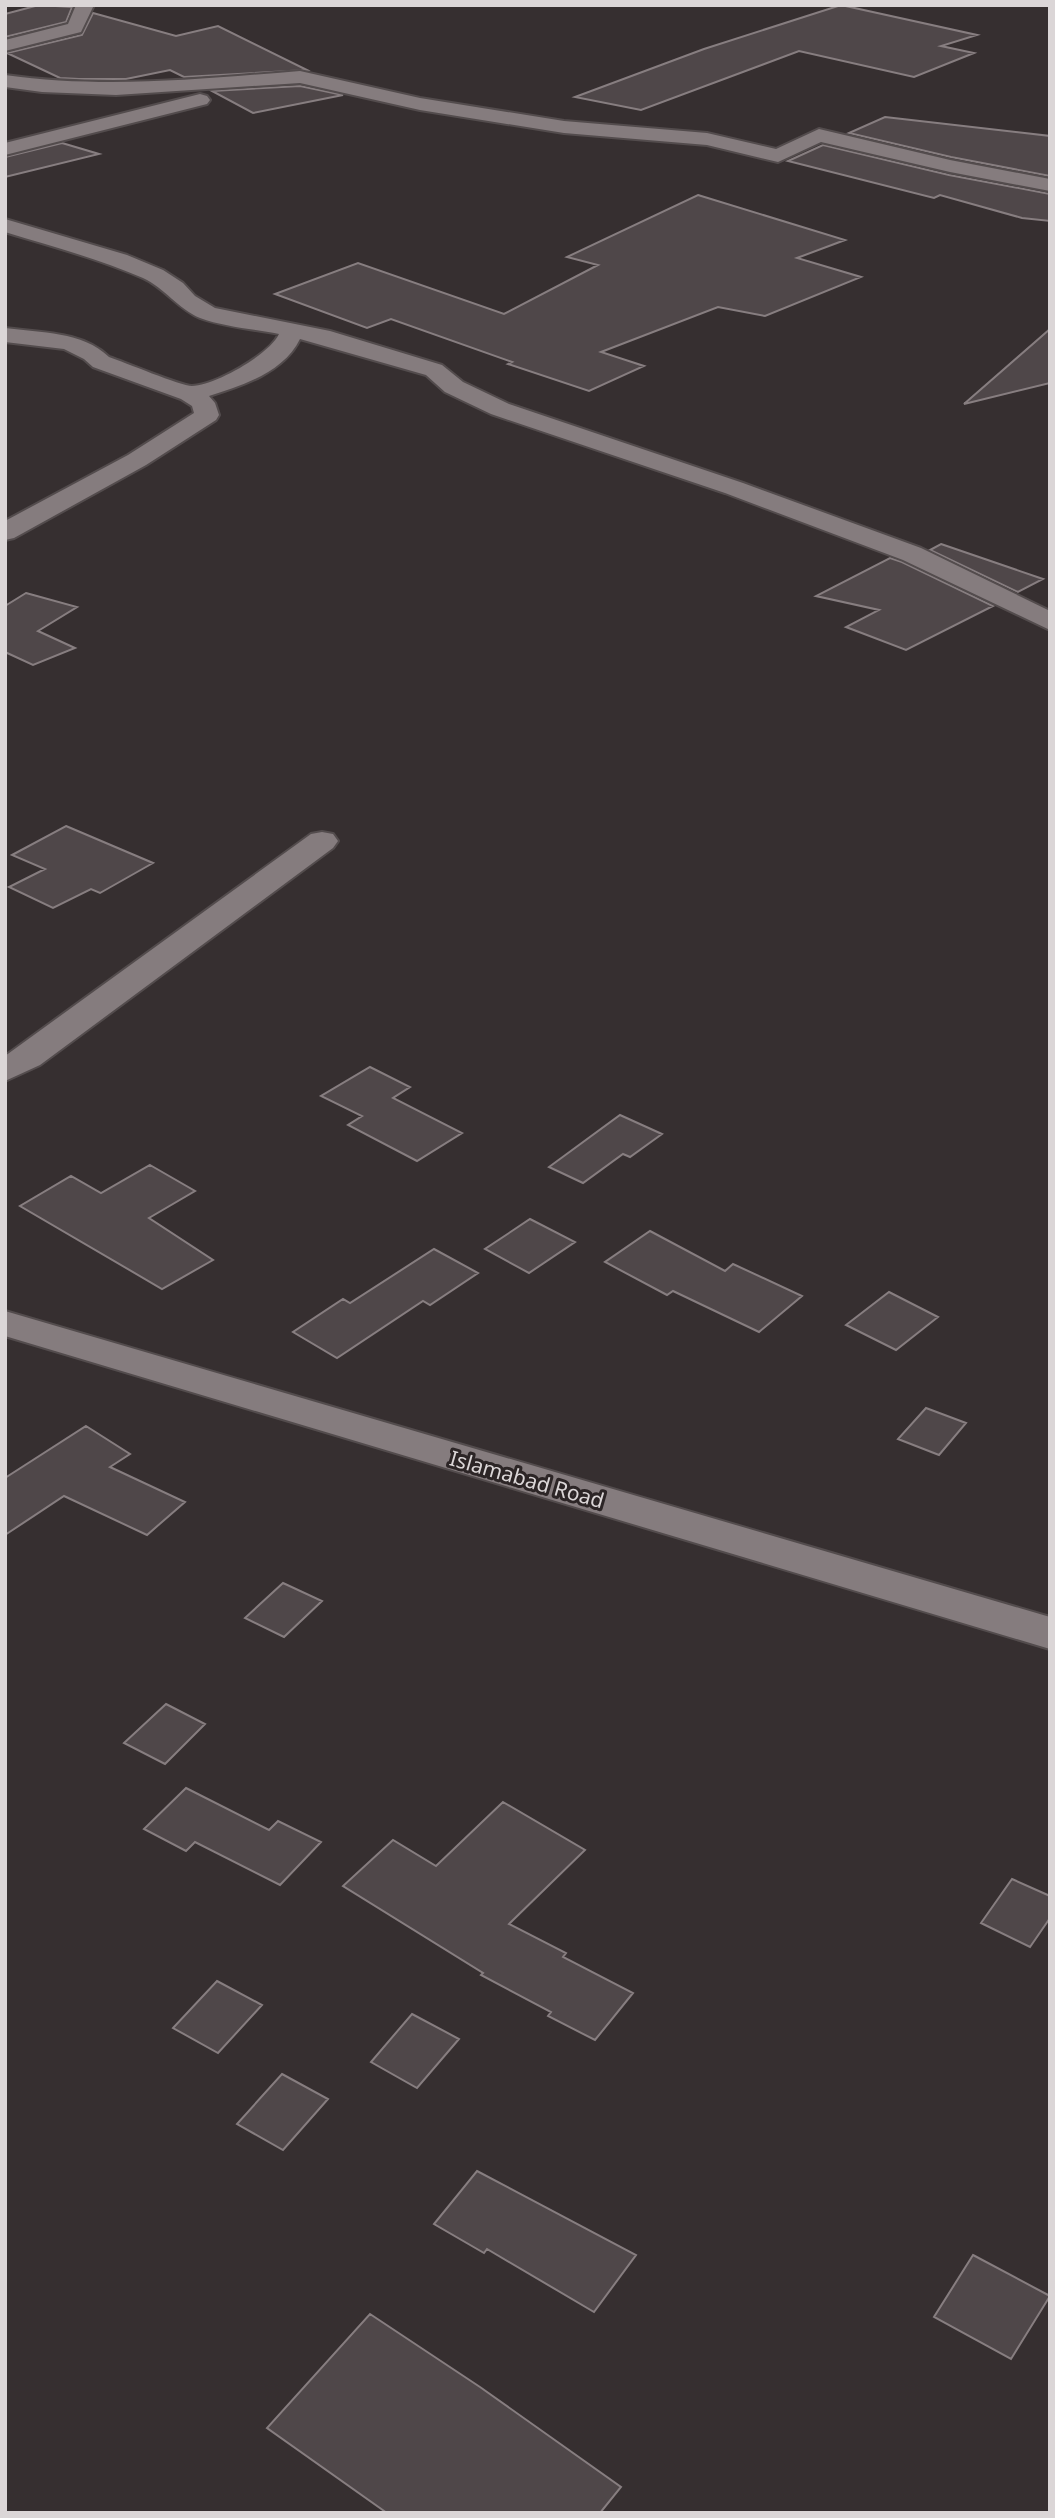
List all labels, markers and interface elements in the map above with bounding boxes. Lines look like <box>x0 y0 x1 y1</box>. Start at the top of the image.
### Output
street label: Islamabad Road <box>447 1444 607 1514</box>

